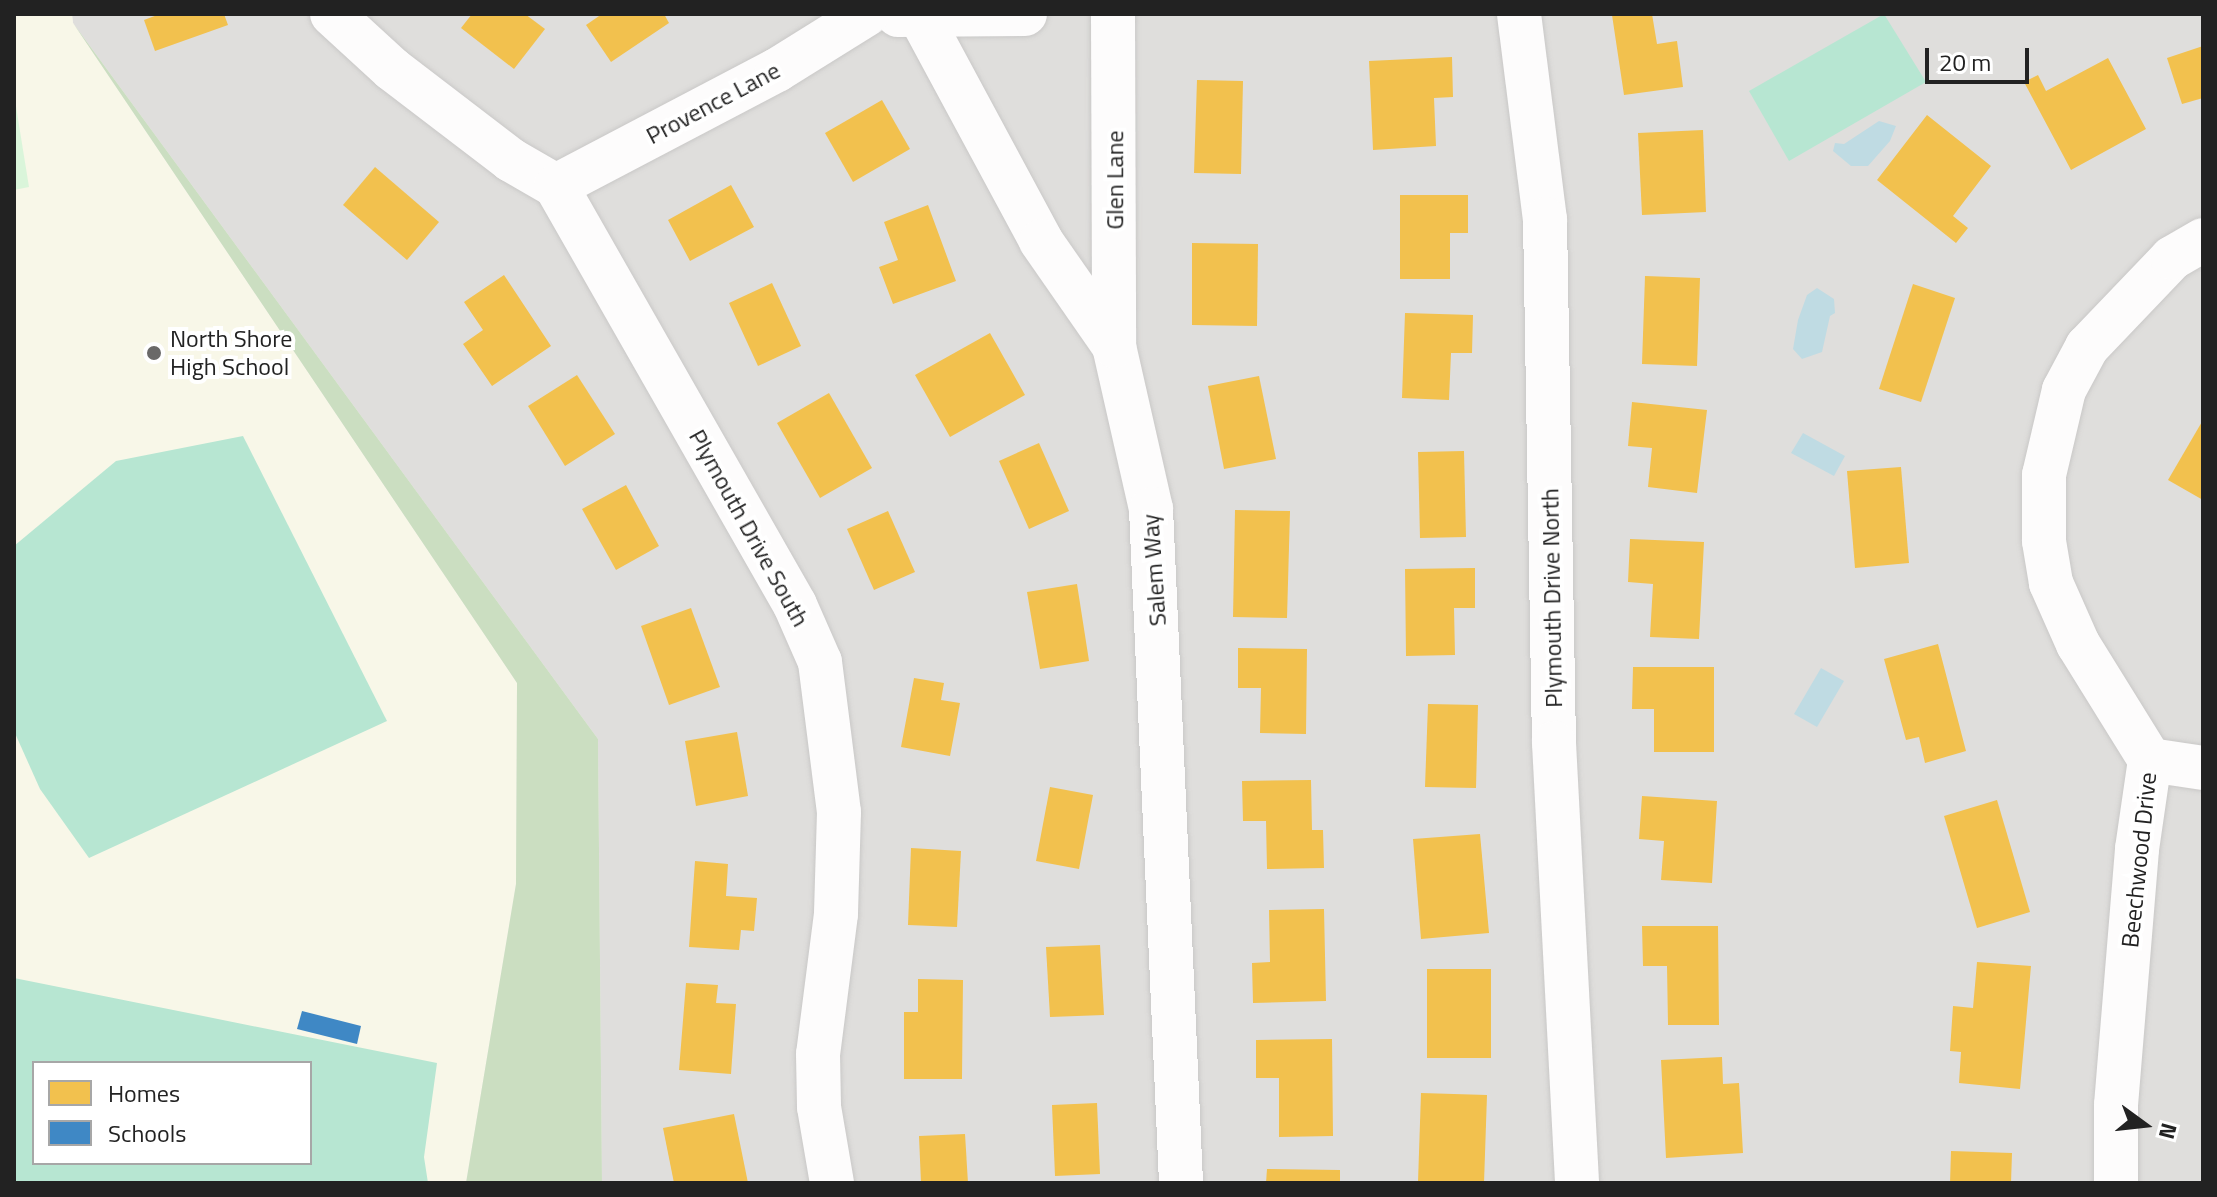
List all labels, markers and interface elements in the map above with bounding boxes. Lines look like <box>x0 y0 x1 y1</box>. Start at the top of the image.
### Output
scale bar <box>1929 32 2033 82</box>
text: 20 m <box>1939 44 1991 80</box>
street label: Provence Lane <box>641 56 785 150</box>
street label: Glen Lane <box>1101 130 1129 230</box>
place label: North Shore High School <box>170 325 292 381</box>
marker: North Shore High School <box>145 344 163 362</box>
street label: Plymouth Drive South <box>683 424 815 632</box>
street label: Plymouth Drive North <box>1536 488 1568 708</box>
street label: Salem Way <box>1136 513 1172 627</box>
street label: Beechwood Drive <box>2115 771 2163 949</box>
legend <box>32 1061 312 1165</box>
text: Homes <box>108 1075 180 1111</box>
north arrow <box>2105 1085 2185 1165</box>
text: Schools <box>108 1115 186 1151</box>
text: N <box>2150 1119 2187 1143</box>

